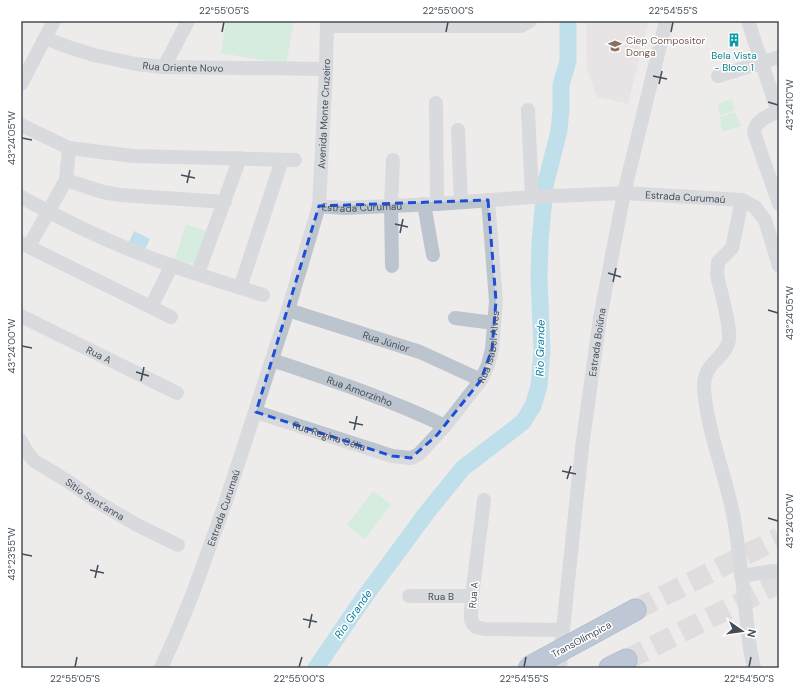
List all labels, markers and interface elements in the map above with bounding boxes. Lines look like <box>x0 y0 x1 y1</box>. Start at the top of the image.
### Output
text: 22°55'05"S <box>199 4 249 17</box>
text: 22°55'00"S <box>423 4 474 17</box>
text: 22°54'55"S <box>648 4 698 17</box>
building icon: Bela Vista - Bloco 1 <box>726 32 742 48</box>
place label: Ciep Compositor Donga <box>626 34 705 59</box>
school or university icon: Ciep Compositor Donga <box>607 38 623 54</box>
place label: Bela Vista - Bloco 1 <box>711 49 757 74</box>
street label: Avenida Monte Cruzeiro <box>315 58 333 169</box>
street label: Rua Oriente Novo <box>142 59 224 75</box>
text: 43°24'10"W <box>783 79 796 131</box>
text: 43°24'05"W <box>5 111 18 165</box>
street label: Estrada Curumaú <box>645 188 726 206</box>
street label: Estrada Curumaú <box>321 199 403 215</box>
text: 43°24'05"W <box>783 286 796 340</box>
street label: Estrada Boiúna <box>586 307 609 377</box>
street label: Rua Isabel Alves <box>474 310 502 385</box>
text: 43°24'00"W <box>5 318 18 373</box>
water label: Rio Grande <box>533 319 547 377</box>
street label: Rua Júnior <box>361 328 411 355</box>
street label: Rua A <box>84 343 114 367</box>
street label: Rua Amorzinho <box>325 373 395 409</box>
street label: Rua Regina Célia <box>291 418 367 454</box>
street label: Estrada Curumaú <box>204 468 243 548</box>
street label: Sítio Sant'anna <box>63 476 127 523</box>
text: 43°24'00"W <box>783 493 796 548</box>
text: 43°23'55"W <box>5 527 18 581</box>
street label: Rua A <box>466 581 481 609</box>
water label: Rio Grande <box>331 587 375 641</box>
street label: Rua B <box>428 590 454 603</box>
north arrow <box>722 611 762 651</box>
street label: TransOlímpica <box>549 618 613 661</box>
text: N <box>744 628 759 639</box>
text: 22°55'05"S <box>50 672 100 685</box>
text: 22°55'00"S <box>274 672 325 685</box>
text: 22°54'55"S <box>499 672 549 685</box>
text: 22°54'50"S <box>724 672 774 685</box>

